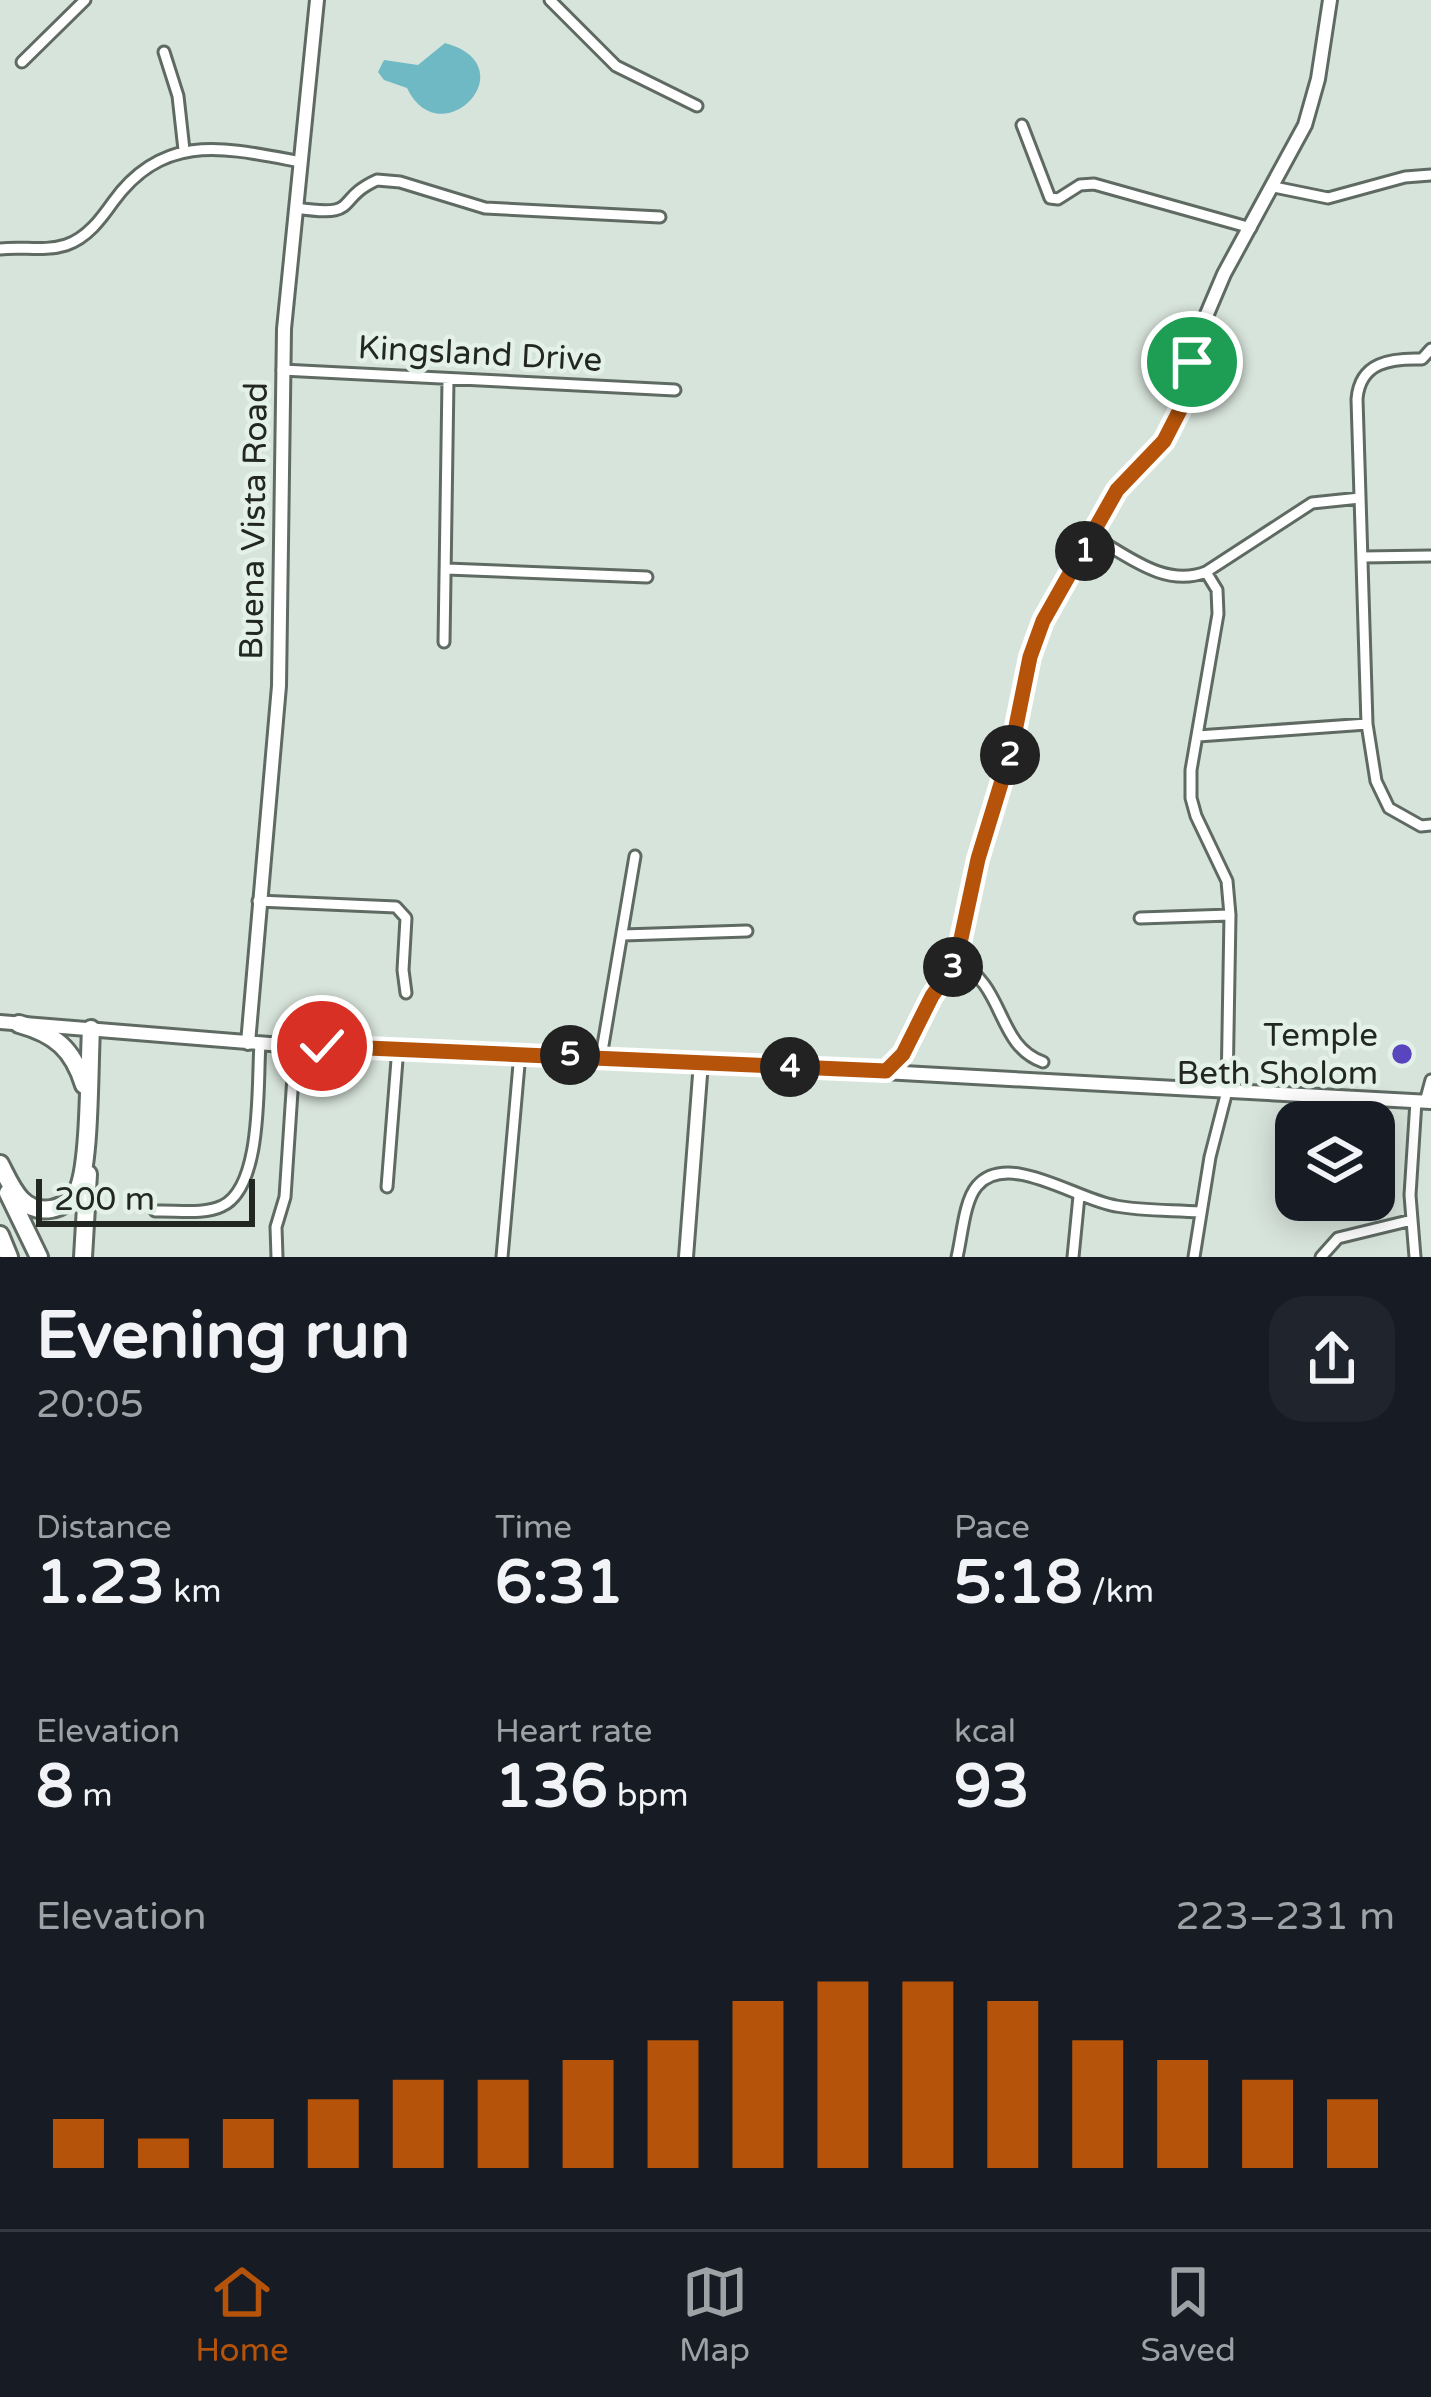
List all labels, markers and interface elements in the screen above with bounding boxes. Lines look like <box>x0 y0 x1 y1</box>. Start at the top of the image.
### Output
pin <box>1141 311 1243 413</box>
street label: Kingsland Drive <box>357 328 603 380</box>
icon: arrive <box>1159 329 1225 395</box>
street label: Buena Vista Road <box>232 382 276 660</box>
pin: 1 <box>1055 521 1115 581</box>
text: 1 <box>1075 531 1095 570</box>
pin: 2 <box>980 725 1040 785</box>
text: 2 <box>1000 735 1020 774</box>
pin: 3 <box>923 937 983 997</box>
text: 3 <box>943 947 963 986</box>
pin <box>271 995 373 1097</box>
icon: check <box>289 1013 355 1079</box>
place label: Temple Beth Sholom <box>1177 1016 1378 1093</box>
pin: 5 <box>540 1025 600 1085</box>
text: 5 <box>560 1035 580 1074</box>
pin: 4 <box>760 1037 820 1097</box>
marker: Temple Beth Sholom <box>1389 1041 1415 1067</box>
text: 4 <box>780 1047 800 1086</box>
map controls <box>1275 1101 1395 1221</box>
button: layers <box>1275 1101 1395 1221</box>
scale bar <box>36 1173 255 1226</box>
text: 200 m <box>54 1180 155 1219</box>
text: Evening run <box>36 1296 410 1376</box>
button: share <box>1269 1296 1395 1422</box>
text: 20:05 <box>36 1381 144 1428</box>
text: Distance <box>36 1508 172 1547</box>
text: Time <box>495 1508 572 1547</box>
text: Pace <box>954 1508 1030 1547</box>
text: 1.23 <box>36 1547 165 1619</box>
text: 6:31 <box>495 1547 624 1619</box>
text: 5:18 <box>954 1547 1083 1619</box>
text: km <box>165 1572 222 1611</box>
text: /km <box>1083 1572 1154 1611</box>
text: Elevation <box>36 1712 180 1751</box>
text: Heart rate <box>495 1712 652 1751</box>
text: kcal <box>954 1712 1016 1751</box>
text: 8 <box>36 1751 74 1823</box>
text: 136 <box>495 1751 608 1823</box>
text: 93 <box>954 1751 1029 1823</box>
text: m <box>74 1776 113 1815</box>
text: bpm <box>608 1776 689 1815</box>
text: Elevation <box>36 1893 206 1940</box>
text: 223–231 m <box>1175 1893 1395 1940</box>
tab: Home <box>195 2259 289 2370</box>
tab: Map <box>679 2259 750 2370</box>
tab: Saved <box>1140 2259 1236 2370</box>

